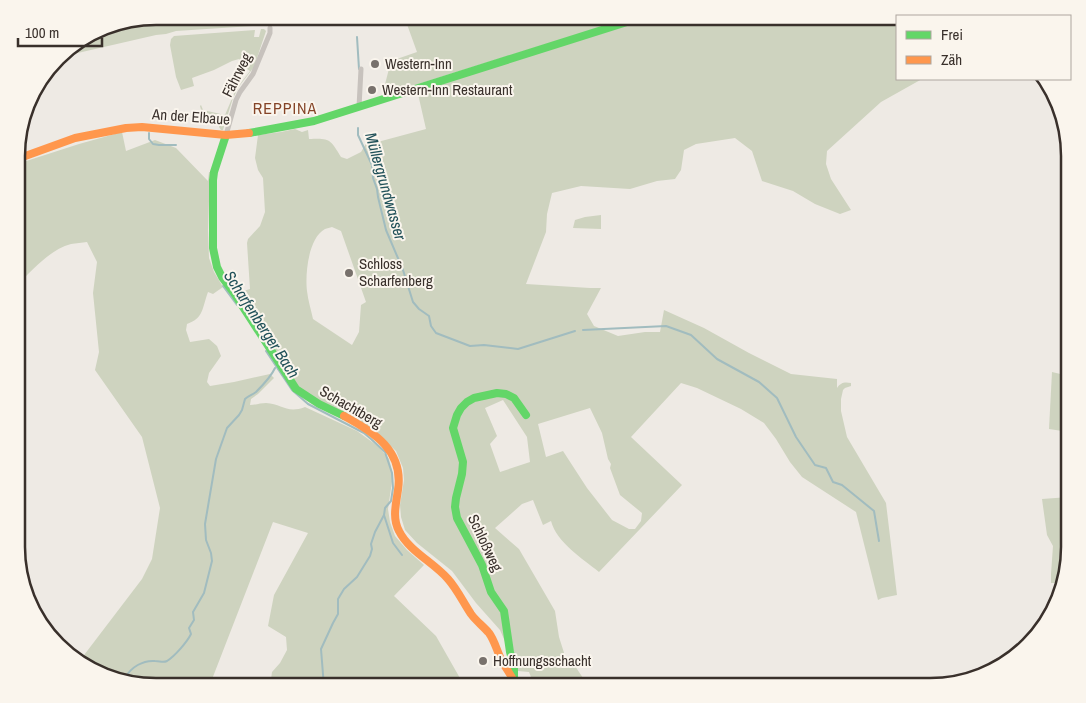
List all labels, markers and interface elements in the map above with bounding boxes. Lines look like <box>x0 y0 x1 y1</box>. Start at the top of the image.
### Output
scale bar <box>18 15 101 47</box>
legend <box>896 15 1071 80</box>
text: 100 m <box>25 22 59 43</box>
text: Frei <box>941 24 963 45</box>
street label: Fährweg <box>216 49 257 101</box>
text: Zäh <box>941 49 962 70</box>
place label: Western-Inn <box>385 53 452 74</box>
marker: Western-Inn <box>369 58 381 70</box>
place label: Western-Inn Restaurant <box>382 79 513 100</box>
marker: Western-Inn Restaurant <box>366 84 378 96</box>
district label: REPPINA <box>253 97 317 119</box>
street label: An der Elbaue <box>150 103 231 130</box>
water label: Müllergrundwasser <box>360 130 412 243</box>
place label: Schloss Scharfenberg <box>359 253 433 291</box>
water label: Scharfenberger Bach <box>219 266 305 382</box>
marker: Schloss Scharfenberg <box>343 267 355 279</box>
street label: Schachtberg <box>316 380 387 433</box>
street label: Schloßweg <box>463 511 508 575</box>
place label: Hoffnungsschacht <box>493 650 592 671</box>
marker: Hoffnungsschacht <box>477 655 489 667</box>

